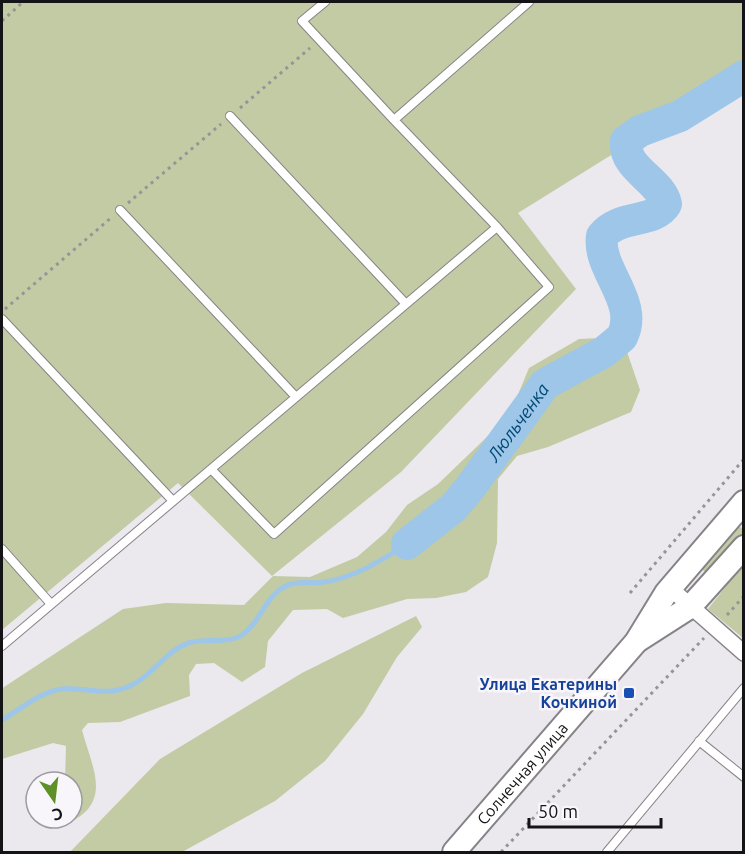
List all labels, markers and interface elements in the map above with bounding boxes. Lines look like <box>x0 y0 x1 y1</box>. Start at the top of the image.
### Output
water label: Люльченка <box>482 379 552 466</box>
place label: Улица Екатерины Кочкиной <box>480 675 617 711</box>
marker: Улица Екатерины Кочкиной <box>622 686 636 700</box>
street label: Солнечная улица <box>473 719 571 828</box>
north arrow <box>24 770 84 830</box>
scale bar <box>529 791 661 829</box>
text: 50 m <box>538 801 578 821</box>
text: С <box>50 805 65 825</box>

